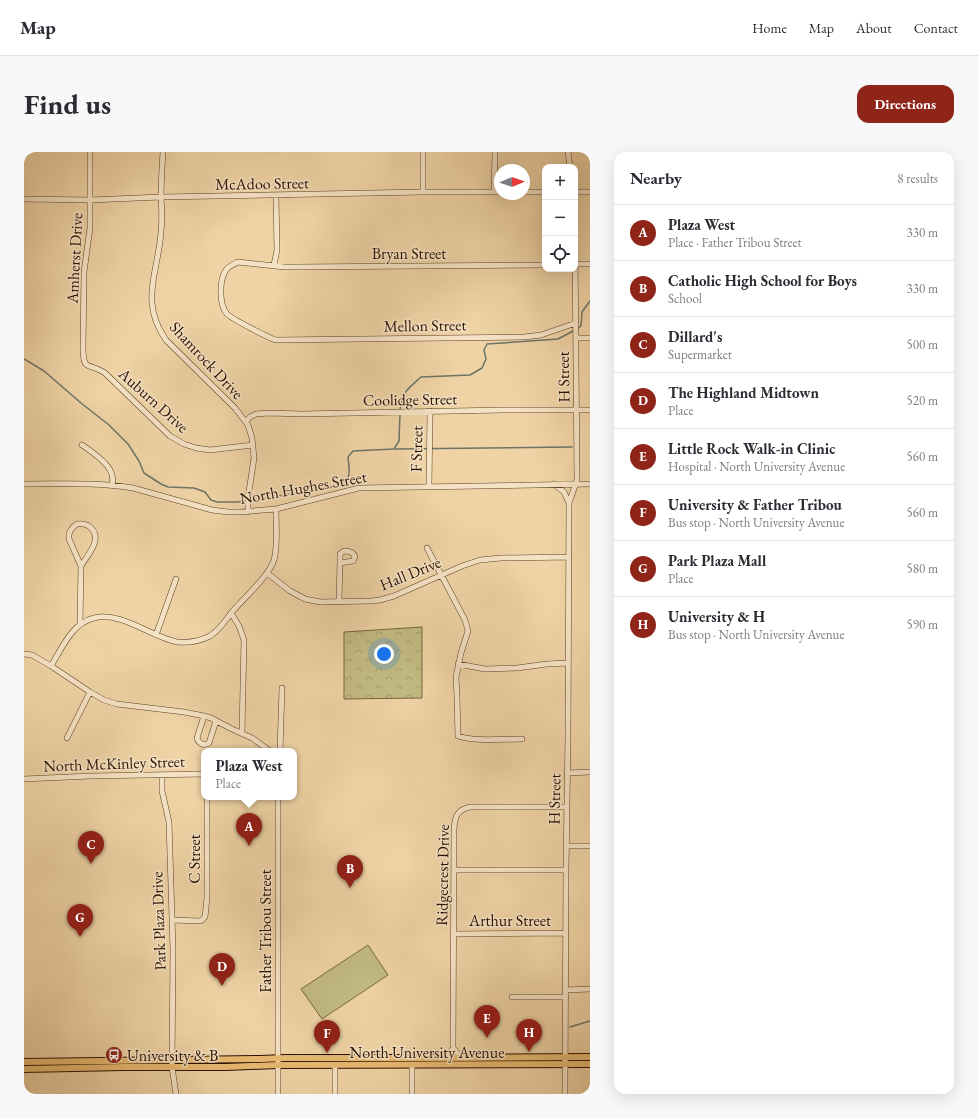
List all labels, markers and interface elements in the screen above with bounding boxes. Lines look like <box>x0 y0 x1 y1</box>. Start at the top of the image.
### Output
text: Map <box>20 15 56 40</box>
text: Home <box>752 19 787 37</box>
text: Map <box>809 19 834 37</box>
text: About <box>856 19 892 37</box>
text: Contact <box>914 19 958 37</box>
button: Directions <box>857 85 954 123</box>
text: Find us <box>24 86 111 122</box>
north arrow <box>494 164 530 200</box>
map controls <box>542 164 578 272</box>
button: + <box>542 164 578 200</box>
text: Nearby <box>630 167 682 189</box>
text: 8 results <box>897 170 938 187</box>
street label: McAdoo Street <box>215 172 309 195</box>
button: − <box>542 200 578 236</box>
street label: Amherst Drive <box>62 212 87 305</box>
text: Plaza West <box>668 215 735 234</box>
text: A <box>638 224 648 241</box>
text: 330 m <box>907 224 938 241</box>
text: Place · Father Tribou Street <box>668 234 802 251</box>
button: locate <box>542 236 578 272</box>
street label: Bryan Street <box>372 243 446 264</box>
text: Catholic High School for Boys <box>668 271 857 290</box>
text: B <box>639 280 647 297</box>
text: 330 m <box>907 280 938 297</box>
text: School <box>668 290 702 307</box>
street label: Mellon Street <box>383 314 467 337</box>
street label: Shamrock Drive <box>165 317 248 404</box>
text: Dillard's <box>668 327 722 346</box>
text: C <box>638 336 648 353</box>
text: 500 m <box>907 336 938 353</box>
text: Supermarket <box>668 346 732 363</box>
street label: H Street <box>553 351 574 403</box>
street label: Auburn Drive <box>113 363 193 437</box>
text: The Highland Midtown <box>668 383 819 402</box>
street label: Coolidge Street <box>363 388 457 411</box>
text: D <box>638 392 648 409</box>
text: 520 m <box>907 392 938 409</box>
text: Place <box>668 402 694 419</box>
street label: F Street <box>406 426 427 472</box>
text: Little Rock Walk-in Clinic <box>668 439 835 458</box>
text: E <box>639 448 647 465</box>
text: 560 m <box>907 448 938 465</box>
text: Hospital · North University Avenue <box>668 458 845 475</box>
street label: North Hughes Street <box>238 466 368 509</box>
text: University & Father Tribou <box>668 495 842 514</box>
text: F <box>639 504 647 521</box>
text: 560 m <box>907 504 938 521</box>
text: Bus stop · North University Avenue <box>668 514 845 531</box>
text: Park Plaza Mall <box>668 551 766 570</box>
street label: Hall Drive <box>376 552 444 595</box>
text: G <box>638 560 648 577</box>
text: 580 m <box>907 560 938 577</box>
text: Place <box>668 570 694 587</box>
text: University & H <box>668 607 765 626</box>
text: H <box>638 616 648 633</box>
text: 590 m <box>907 616 938 633</box>
text: Bus stop · North University Avenue <box>668 626 845 643</box>
your location <box>374 644 394 664</box>
popup <box>201 748 297 800</box>
street label: North McKinley Street <box>43 751 185 776</box>
text: Plaza West <box>215 756 283 775</box>
street label: H Street <box>544 773 565 825</box>
text: Place <box>215 775 241 792</box>
pin: A <box>236 813 262 846</box>
street label: Ridgecrest Drive <box>431 824 454 926</box>
pin: C <box>78 831 104 864</box>
street label: C Street <box>184 834 205 884</box>
pin: B <box>337 855 363 888</box>
street label: Father Tribou Street <box>255 869 276 993</box>
street label: Park Plaza Drive <box>146 871 171 971</box>
pin: G <box>67 904 93 937</box>
street label: Arthur Street <box>468 910 551 931</box>
pin: D <box>209 953 235 986</box>
pin: E <box>474 1005 500 1038</box>
pin: H <box>516 1019 542 1052</box>
pin: F <box>314 1020 340 1053</box>
street label: North University Avenue <box>349 1042 505 1063</box>
bus stop icon: University & B <box>104 1045 124 1065</box>
place label: University & B <box>127 1045 218 1066</box>

